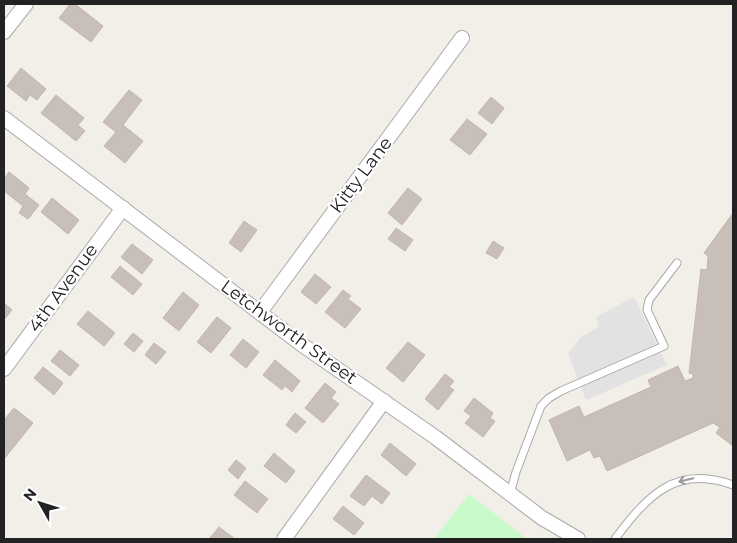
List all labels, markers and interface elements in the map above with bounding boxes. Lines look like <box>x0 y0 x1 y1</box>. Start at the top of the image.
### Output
street label: Kitty Lane <box>325 132 397 218</box>
street label: 4th Avenue <box>24 239 103 337</box>
street label: Letchworth Street <box>217 275 361 389</box>
one-way arrow <box>678 476 694 485</box>
north arrow <box>15 478 65 528</box>
text: N <box>19 485 40 505</box>

